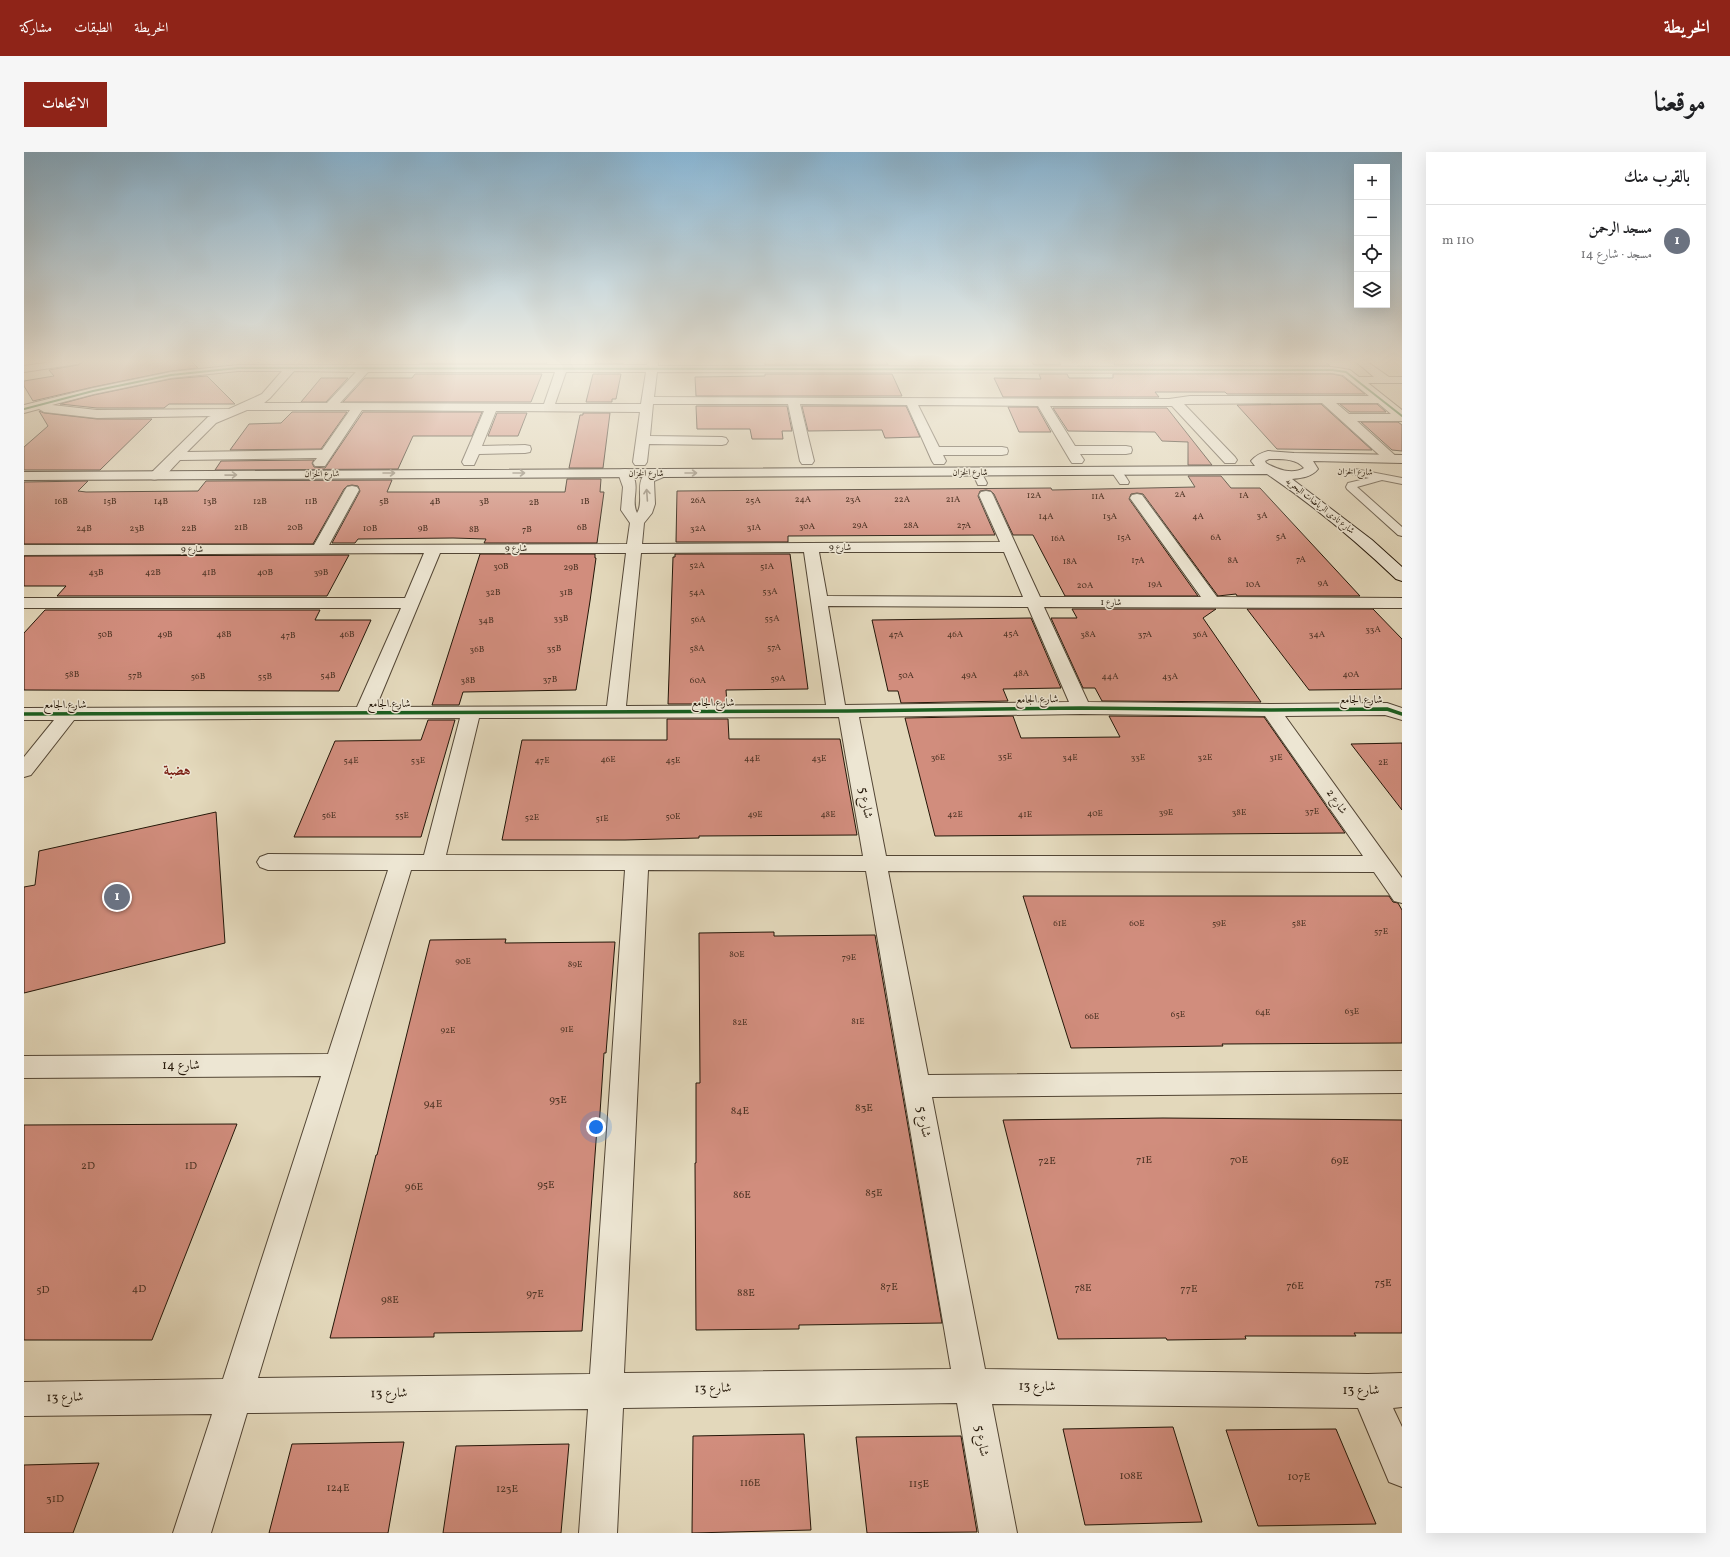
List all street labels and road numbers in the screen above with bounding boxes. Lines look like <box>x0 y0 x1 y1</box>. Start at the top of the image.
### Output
street label: شارع الخزان <box>1337 465 1373 479</box>
street label: شارع الخزان <box>952 466 988 479</box>
street label: شارع الخزان <box>304 467 340 481</box>
street label: شارع الخزان <box>628 467 664 480</box>
street label: شارع نادى الرياضات البحريه <box>1283 475 1357 537</box>
street label: شارع 9 <box>829 541 851 554</box>
street label: شارع 9 <box>505 542 527 555</box>
street label: شارع 9 <box>181 543 203 556</box>
street label: شارع 1 <box>1101 596 1121 609</box>
street label: شارع الجامع <box>1015 692 1059 709</box>
street label: شارع الجامع <box>1340 693 1382 709</box>
street label: شارع الجامع <box>692 696 734 712</box>
street label: شارع الجامع <box>368 697 410 713</box>
street label: شارع الجامع <box>44 698 86 714</box>
street label: شارع 5 <box>852 786 877 820</box>
street label: شارع 2 <box>1321 787 1350 818</box>
street label: شارع 14 <box>162 1057 200 1076</box>
street label: شارع 5 <box>910 1105 935 1139</box>
street label: شارع 13 <box>1018 1378 1056 1397</box>
street label: شارع 13 <box>694 1380 732 1399</box>
street label: شارع 13 <box>1343 1382 1379 1401</box>
street label: شارع 13 <box>370 1385 408 1404</box>
street label: شارع 13 <box>46 1389 84 1408</box>
street label: شارع 5 <box>968 1424 993 1458</box>

